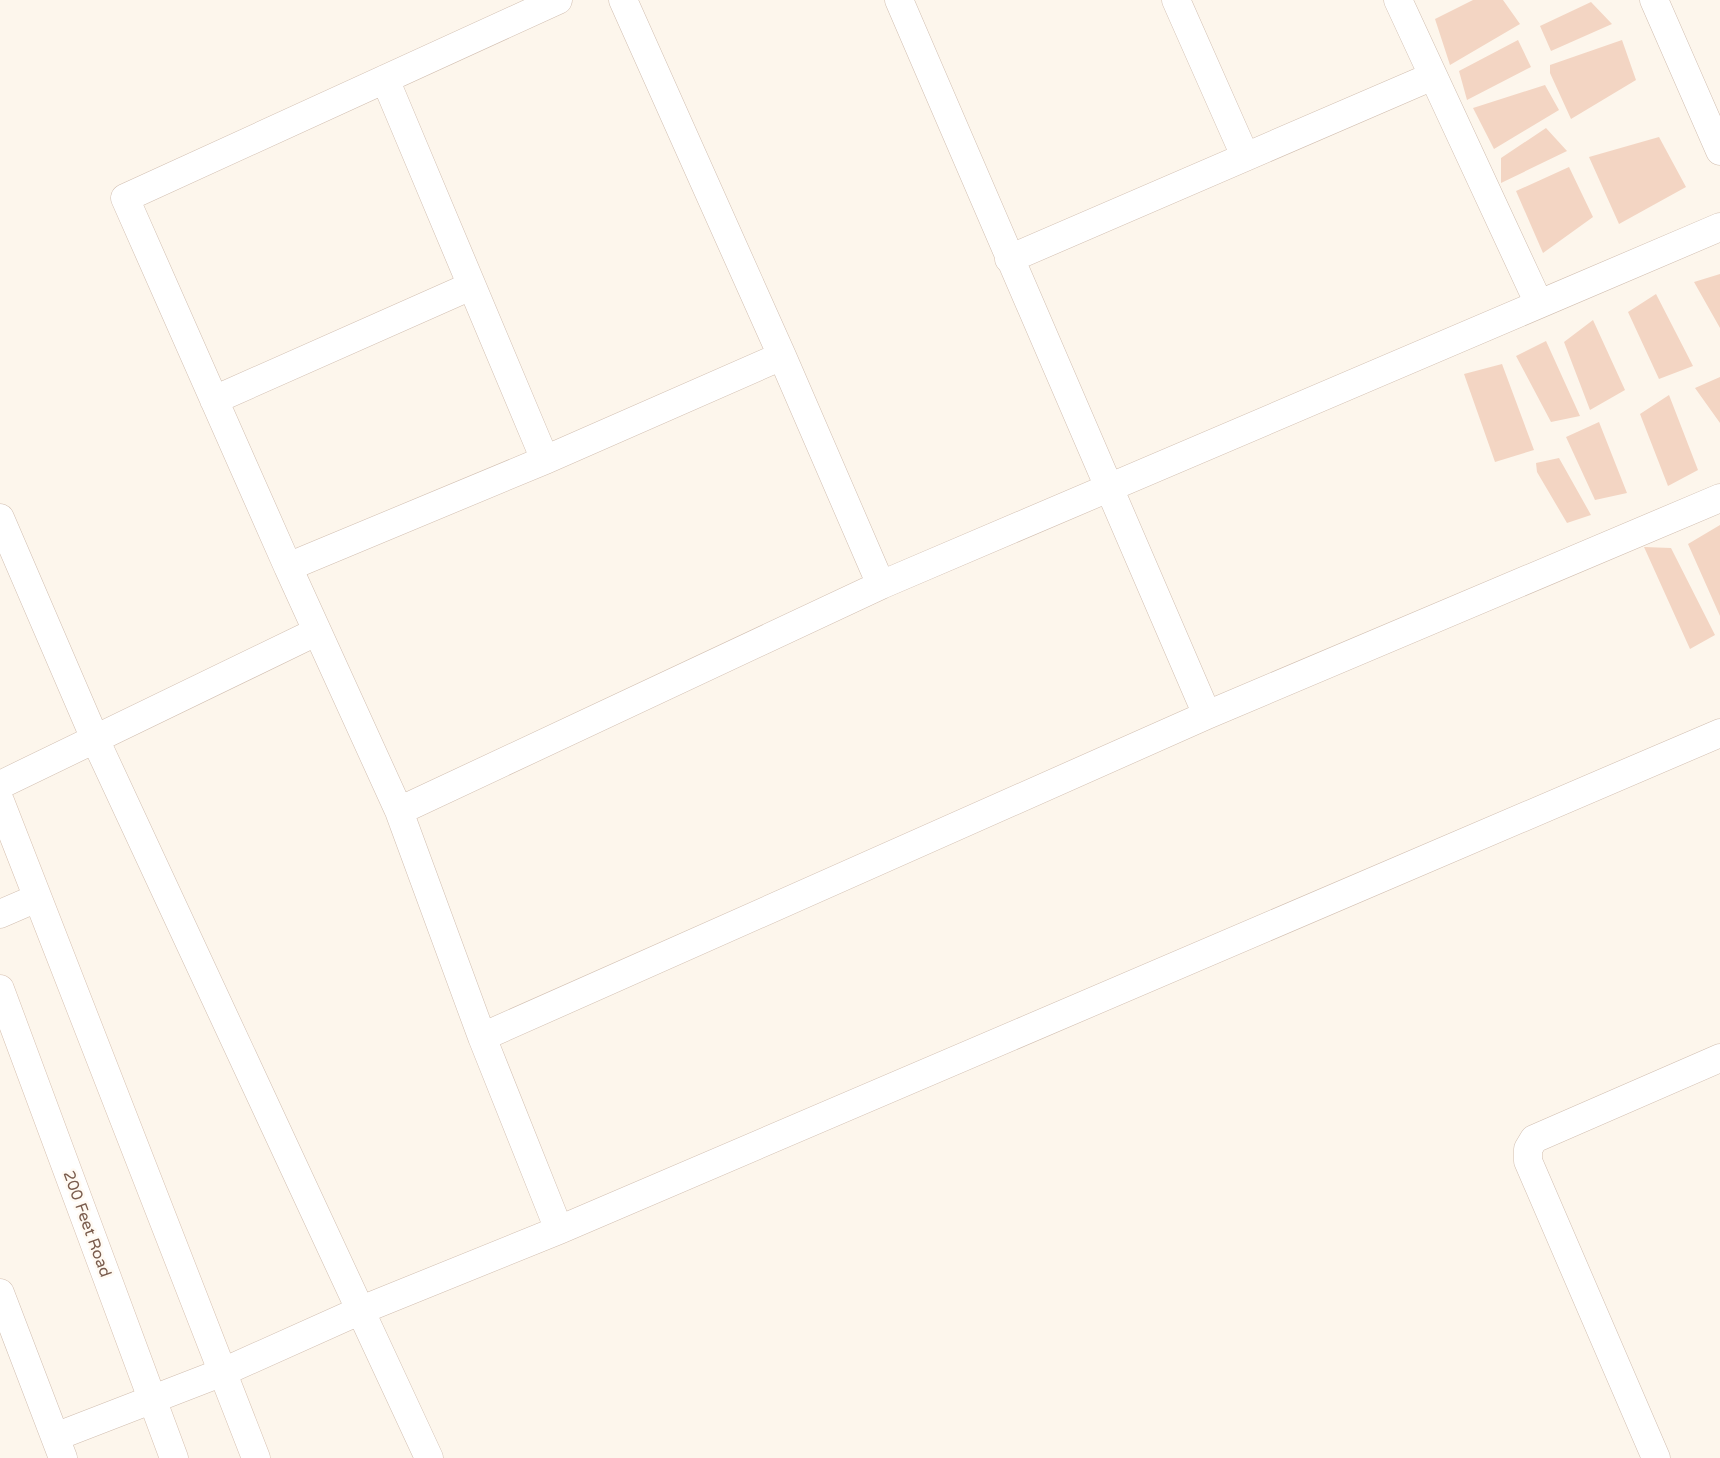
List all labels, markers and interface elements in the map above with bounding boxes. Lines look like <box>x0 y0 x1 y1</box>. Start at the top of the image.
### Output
street label: 200 Feet Road <box>58 1168 116 1280</box>

